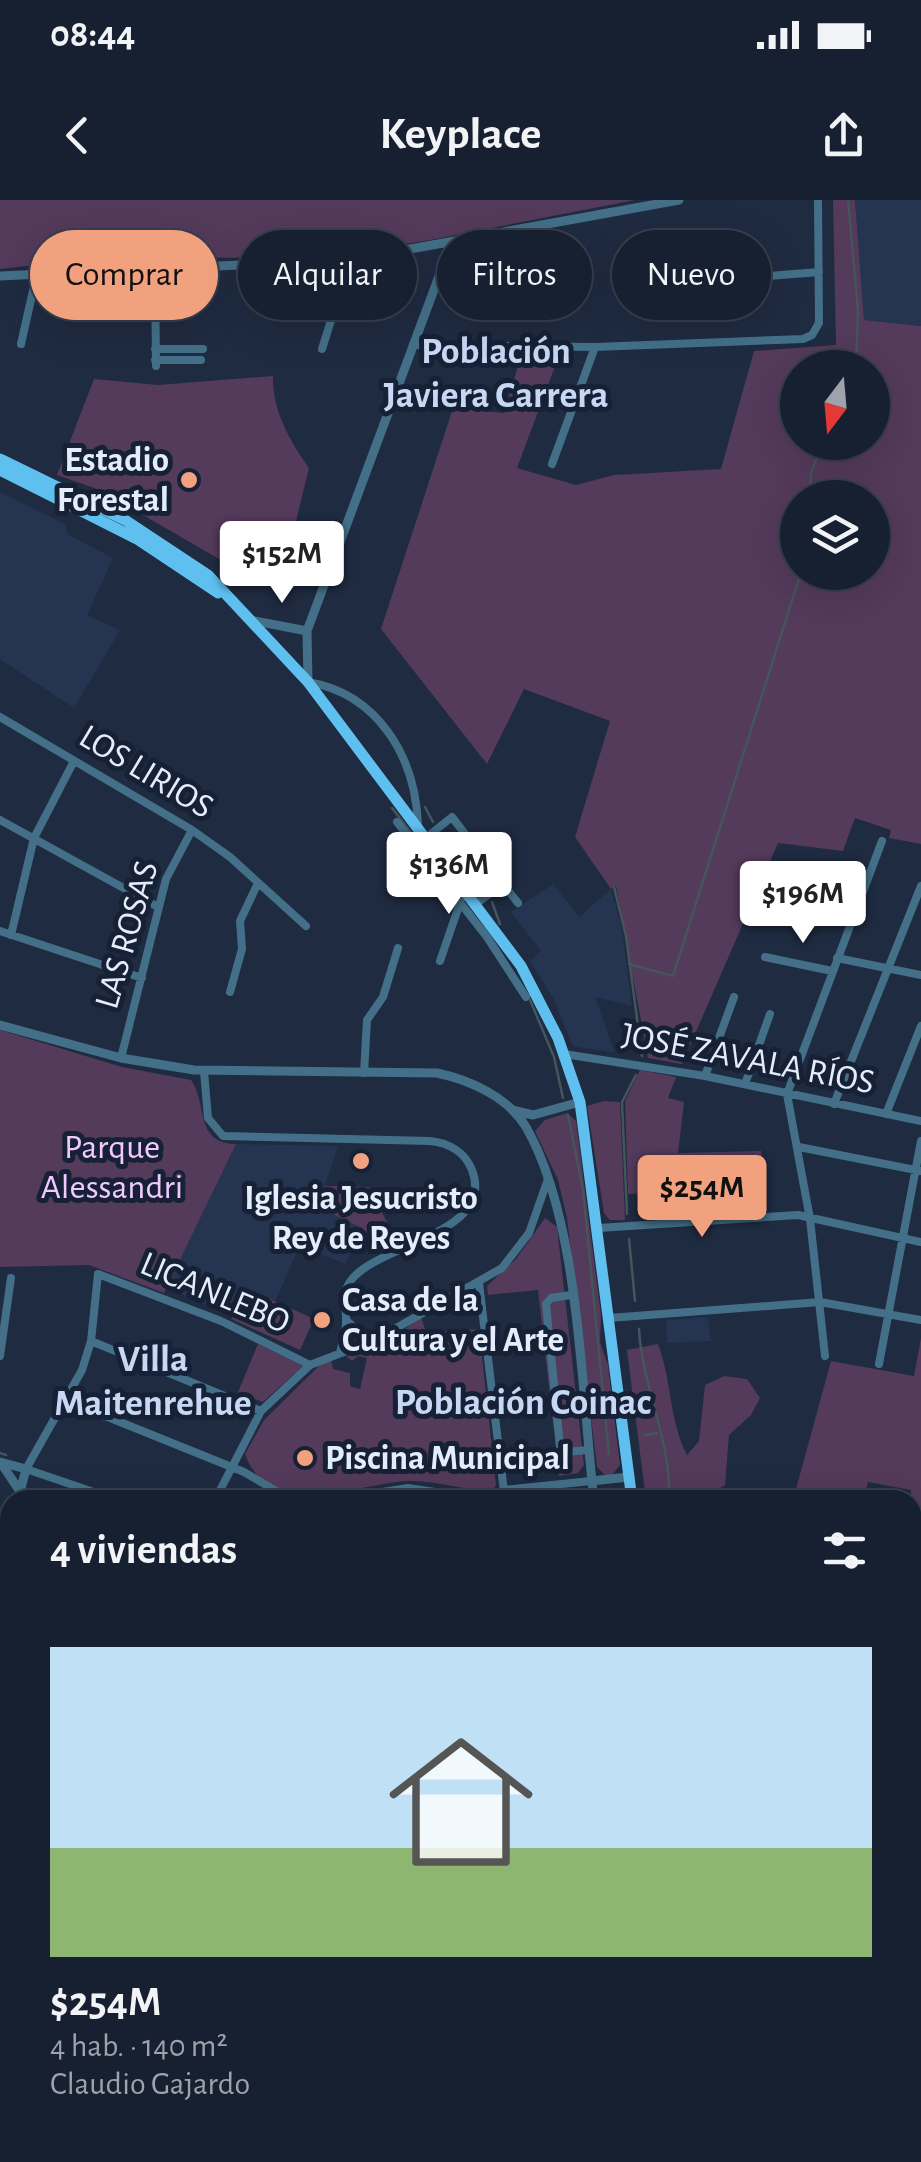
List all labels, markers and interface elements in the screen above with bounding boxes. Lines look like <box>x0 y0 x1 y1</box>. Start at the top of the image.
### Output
text: 08:44 <box>50 16 135 54</box>
icon: back <box>50 108 105 163</box>
icon: share <box>816 108 871 163</box>
text: Keyplace <box>379 112 542 157</box>
chip: Comprar <box>30 230 218 320</box>
chip: Alquilar <box>238 230 417 320</box>
chip: Filtros <box>437 230 592 320</box>
chip: Nuevo <box>612 230 771 320</box>
district label: Población Javiera Carrera <box>384 333 608 415</box>
north arrow <box>780 350 890 460</box>
map controls <box>780 350 890 590</box>
place label: Estadio Forestal <box>57 443 169 518</box>
marker: Estadio Forestal <box>178 469 200 491</box>
button: layers <box>780 480 890 590</box>
pin: $152M <box>212 521 352 606</box>
text: $152M <box>242 537 322 569</box>
street label: LOS LIRIOS <box>73 719 219 825</box>
pin: $136M <box>379 832 519 917</box>
text: $136M <box>409 848 489 880</box>
street label: LAS ROSAS <box>89 857 165 1013</box>
pin: $196M <box>733 861 873 946</box>
text: $196M <box>762 877 844 909</box>
street label: JOSÉ ZAVALA RÍOS <box>619 1015 878 1101</box>
park label: Parque Alessandri <box>41 1130 183 1205</box>
marker: Iglesia Jesucristo Rey de Reyes <box>350 1150 372 1172</box>
pin: $254M <box>632 1155 772 1240</box>
text: $254M <box>660 1171 744 1203</box>
place label: Iglesia Jesucristo Rey de Reyes <box>244 1181 478 1256</box>
street label: LICANLEBO <box>135 1246 295 1340</box>
place label: Casa de la Cultura y el Arte <box>342 1283 564 1358</box>
marker: Casa de la Cultura y el Arte <box>311 1309 333 1331</box>
district label: Villa Maitenrehue <box>54 1341 252 1423</box>
district label: Población Coinac <box>395 1384 652 1422</box>
place label: Piscina Municipal <box>325 1441 570 1476</box>
marker: Piscina Municipal <box>294 1447 316 1469</box>
icon: filters <box>817 1523 872 1578</box>
text: 4 viviendas <box>50 1529 237 1571</box>
icon: home <box>371 1712 551 1892</box>
text: $254M <box>50 1981 161 2023</box>
text: 4 hab. · 140 m² <box>50 2030 228 2062</box>
text: Claudio Gajardo <box>50 2068 250 2100</box>

